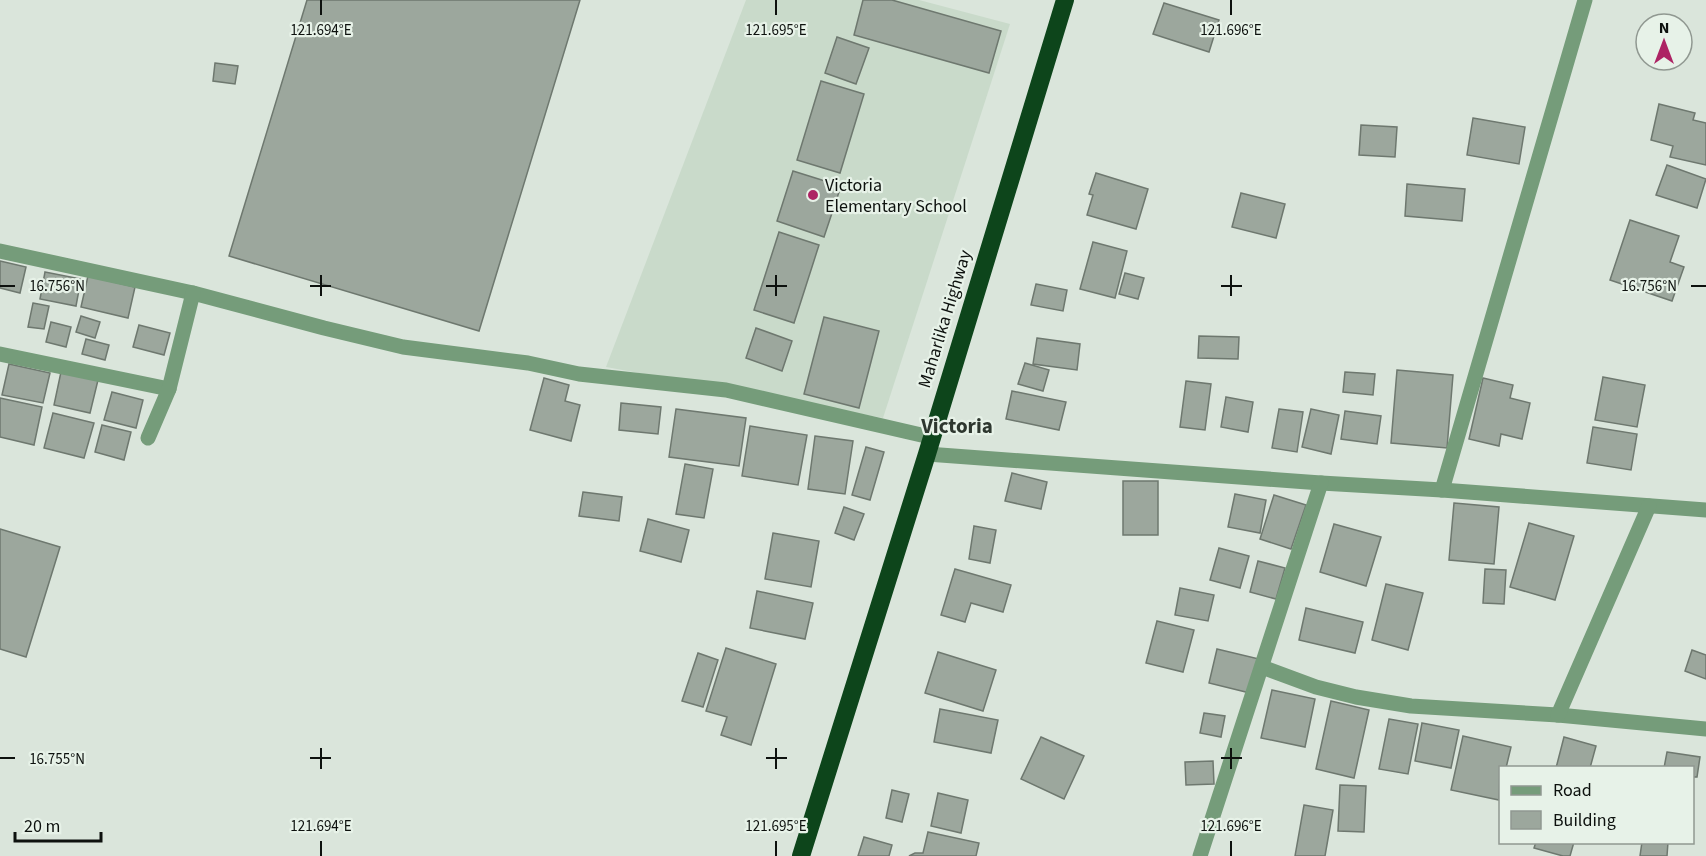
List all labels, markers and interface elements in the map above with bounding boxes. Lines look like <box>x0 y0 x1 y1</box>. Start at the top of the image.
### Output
north arrow <box>1634 12 1694 72</box>
text: N <box>1659 17 1669 39</box>
text: 121.694°E <box>290 20 352 41</box>
text: 121.695°E <box>745 20 807 41</box>
text: 121.696°E <box>1200 20 1262 41</box>
place label: Victoria Elementary School <box>825 173 967 219</box>
marker: Victoria Elementary School <box>806 188 820 202</box>
street label: Maharlika Highway <box>912 246 978 391</box>
text: 16.756°N <box>29 276 85 297</box>
text: 16.756°N <box>1621 276 1677 297</box>
district label: Victoria <box>920 411 993 441</box>
text: 16.755°N <box>29 749 85 770</box>
legend <box>1499 766 1694 844</box>
text: Road <box>1553 778 1592 803</box>
scale bar <box>15 805 100 843</box>
text: Building <box>1553 808 1616 833</box>
text: 20 m <box>24 814 60 839</box>
text: 121.694°E <box>290 816 352 837</box>
text: 121.695°E <box>745 816 807 837</box>
text: 121.696°E <box>1200 816 1262 837</box>

